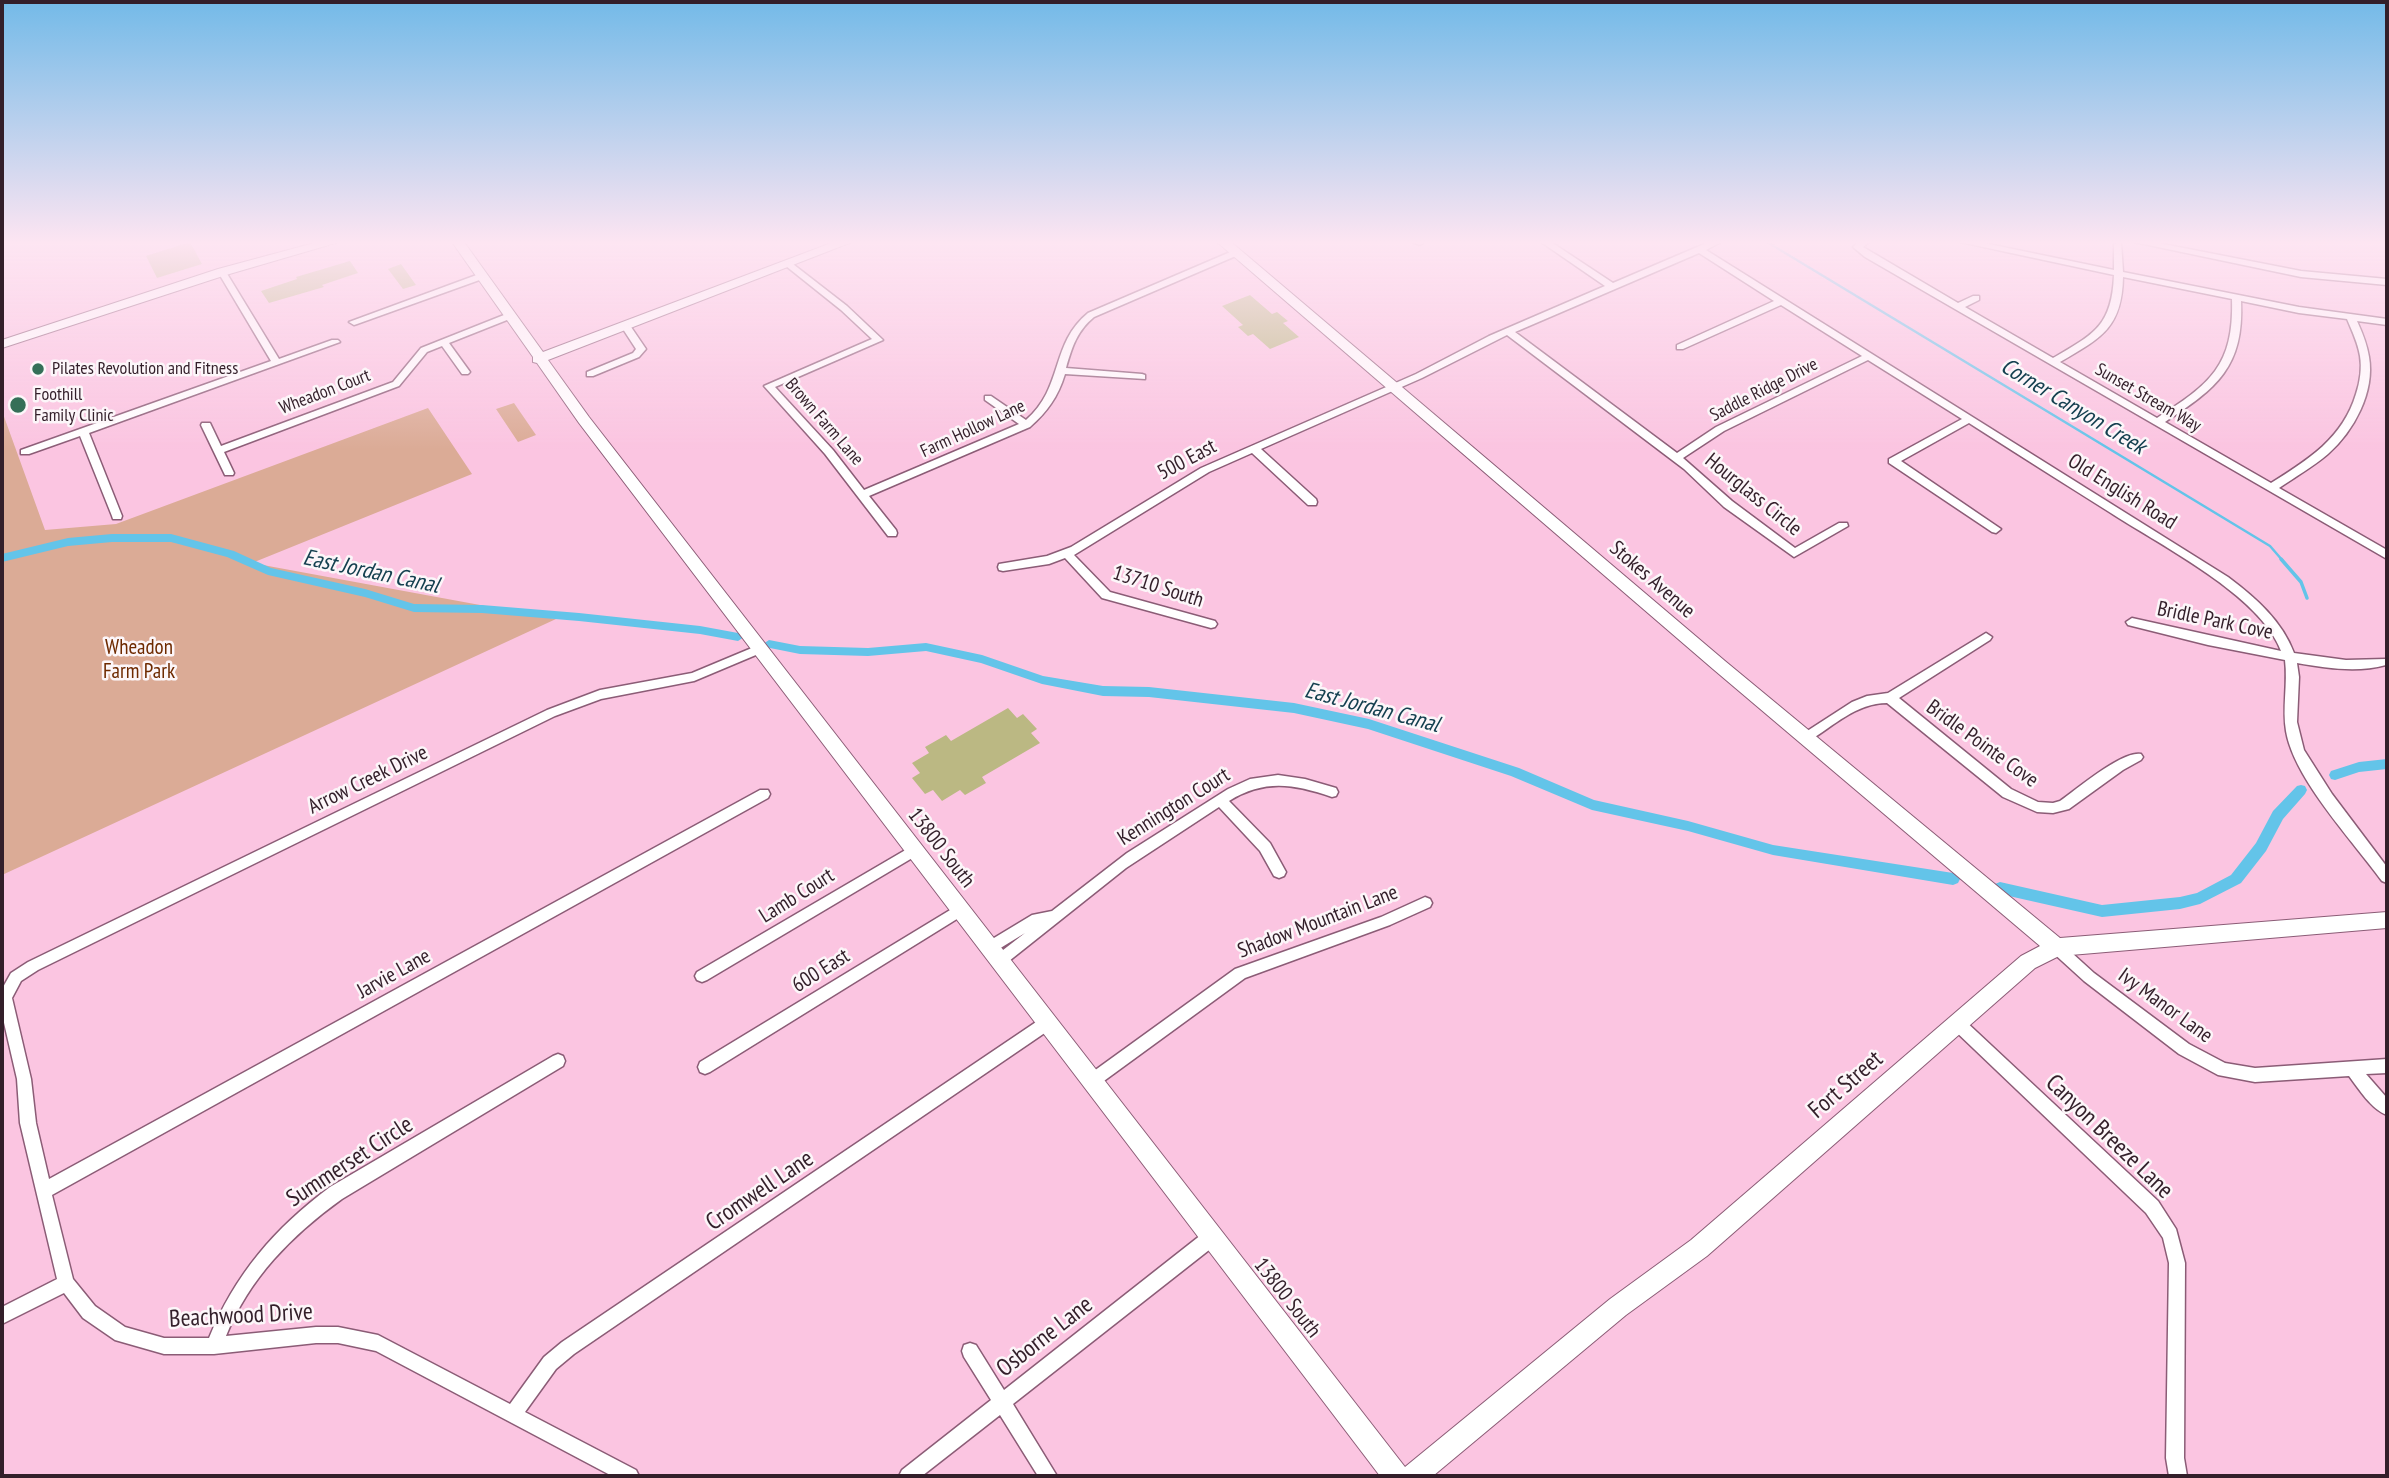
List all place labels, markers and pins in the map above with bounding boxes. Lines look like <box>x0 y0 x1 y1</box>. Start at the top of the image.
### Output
place label: Pilates Revolution and Fitness <box>52 358 238 380</box>
marker: Pilates Revolution and Fitness <box>30 361 46 377</box>
place label: Foothill Family Clinic <box>34 384 114 426</box>
marker: Foothill Family Clinic <box>8 395 28 415</box>

